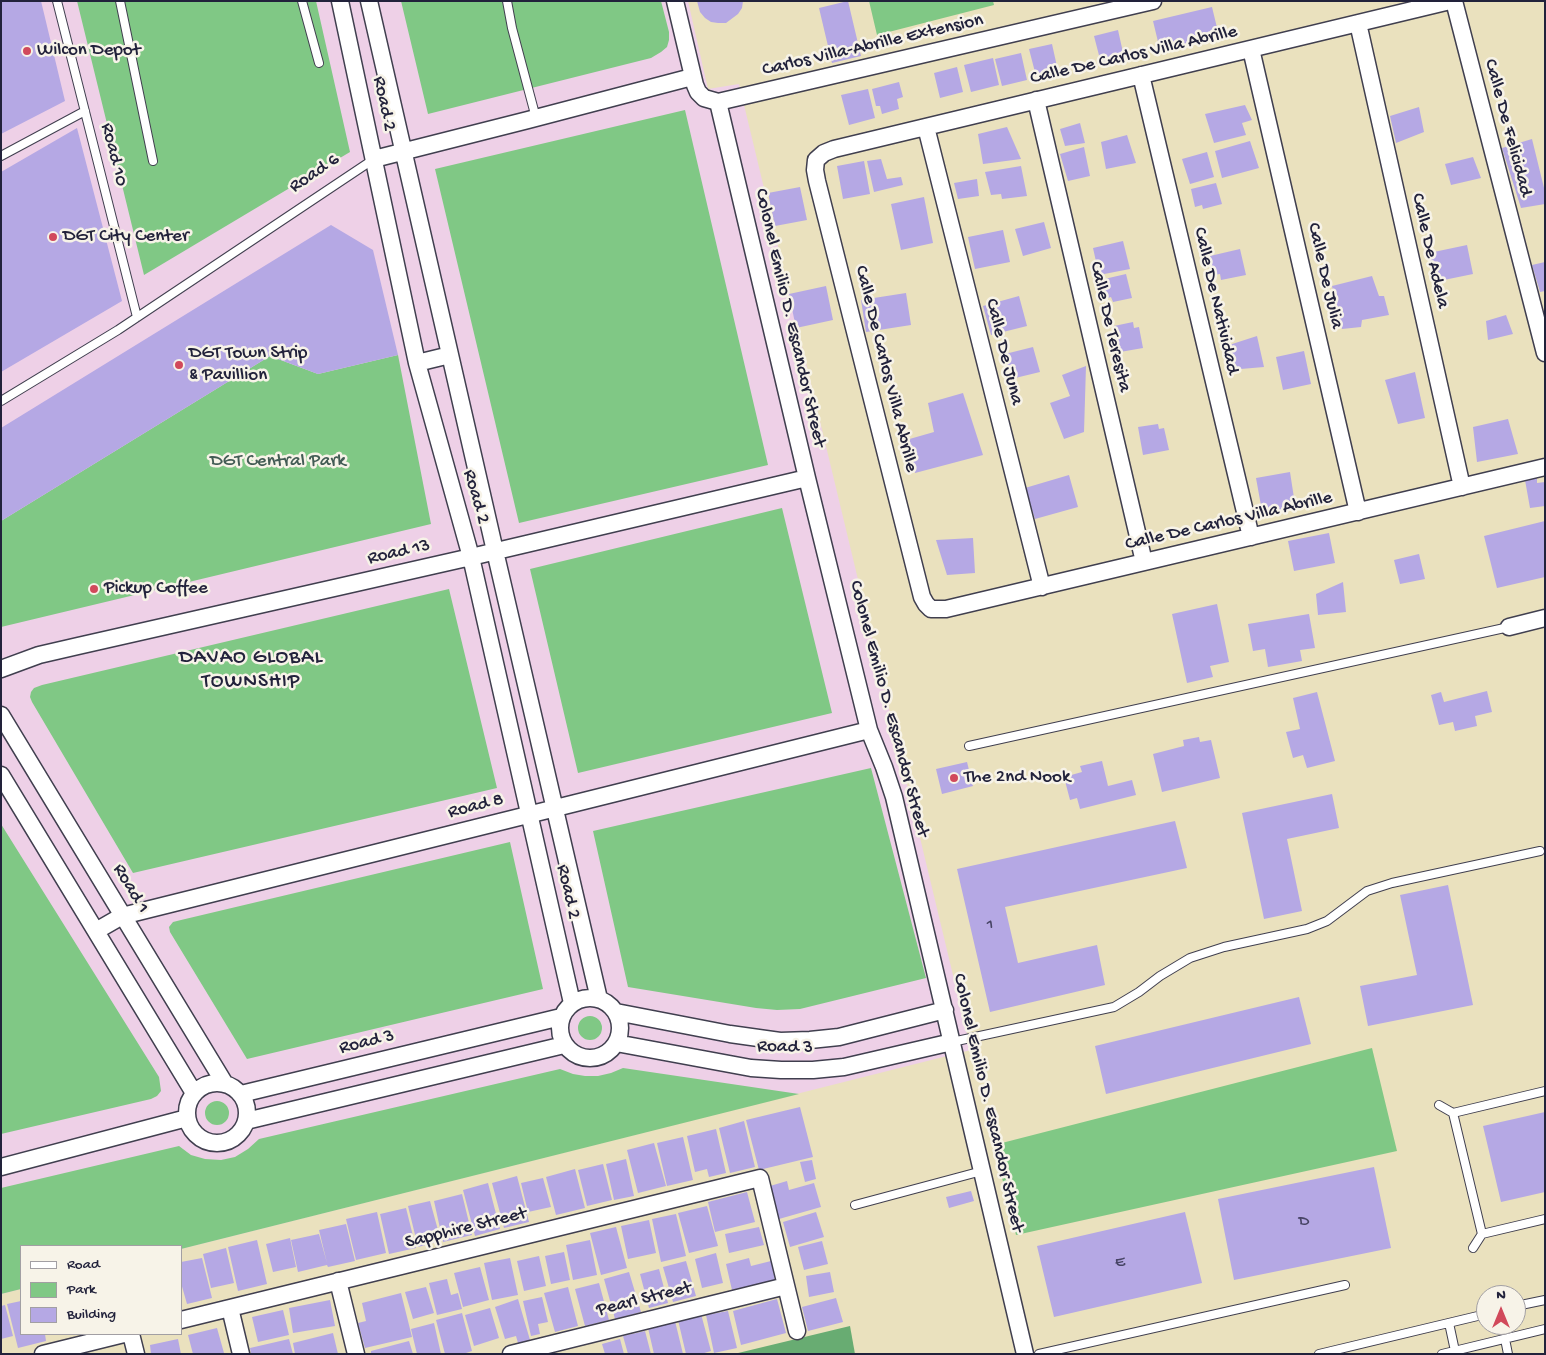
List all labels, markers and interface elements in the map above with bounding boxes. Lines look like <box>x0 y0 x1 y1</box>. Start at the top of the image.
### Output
street label: Carlos Villa-Abrille Extension <box>760 9 986 83</box>
street label: Calle De Carlos Villa Abrille <box>1028 21 1240 91</box>
place label: Wilcon Depot <box>37 40 140 62</box>
marker: Wilcon Depot <box>21 45 33 57</box>
street label: Calle De Felicidad <box>1478 57 1536 199</box>
street label: Road 2 <box>366 75 400 133</box>
street label: Road 10 <box>94 121 132 189</box>
street label: Road 6 <box>286 149 344 199</box>
street label: Colonel Emilio D. Escandor Street <box>748 187 830 449</box>
street label: Calle De Adela <box>1405 191 1453 311</box>
street label: Calle De Julia <box>1301 221 1347 331</box>
street label: Calle De Natividad <box>1187 225 1243 377</box>
place label: DGT City Center <box>63 226 189 248</box>
marker: DGT City Center <box>47 231 59 243</box>
street label: Calle De Teresita <box>1083 260 1135 394</box>
street label: Calle De Carlos Villa Abrille <box>848 264 922 474</box>
street label: Calle De Juna <box>979 296 1027 408</box>
place label: DGT Town Strip & Pavillion <box>189 343 307 387</box>
marker: DGT Town Strip & Pavillion <box>173 359 185 371</box>
park label: DGT Central Park <box>210 451 346 473</box>
street label: Road 2 <box>456 467 494 527</box>
street label: Calle De Carlos Villa Abrille <box>1123 487 1335 557</box>
street label: Road 13 <box>365 535 433 571</box>
place label: Pickup Coffee <box>104 578 208 600</box>
street label: Colonel Emilio D. Escandor Street <box>843 578 933 840</box>
marker: Pickup Coffee <box>88 583 100 595</box>
district label: DAVAO GLOBAL TOWNSHIP <box>177 646 325 696</box>
place label: The 2nd Nook <box>964 767 1070 789</box>
marker: The 2nd Nook <box>948 772 960 784</box>
street label: Road 8 <box>446 789 506 825</box>
street label: Road 1 <box>106 860 154 918</box>
street label: Road 2 <box>550 862 584 922</box>
house number: 1 <box>987 916 993 936</box>
street label: Colonel Emilio D. Escandor Street <box>946 972 1028 1234</box>
street label: Road 3 <box>337 1025 397 1061</box>
street label: Road 3 <box>757 1036 813 1060</box>
street label: Sapphire Street <box>403 1203 529 1255</box>
house number: D <box>1299 1213 1309 1233</box>
legend <box>20 1245 182 1335</box>
house number: E <box>1115 1254 1125 1274</box>
text: Road <box>67 1256 100 1274</box>
street label: Pearl Street <box>594 1277 694 1323</box>
text: Park <box>67 1281 96 1299</box>
north arrow <box>1476 1285 1526 1335</box>
text: N <box>1496 1287 1506 1304</box>
text: Building <box>67 1306 116 1324</box>

